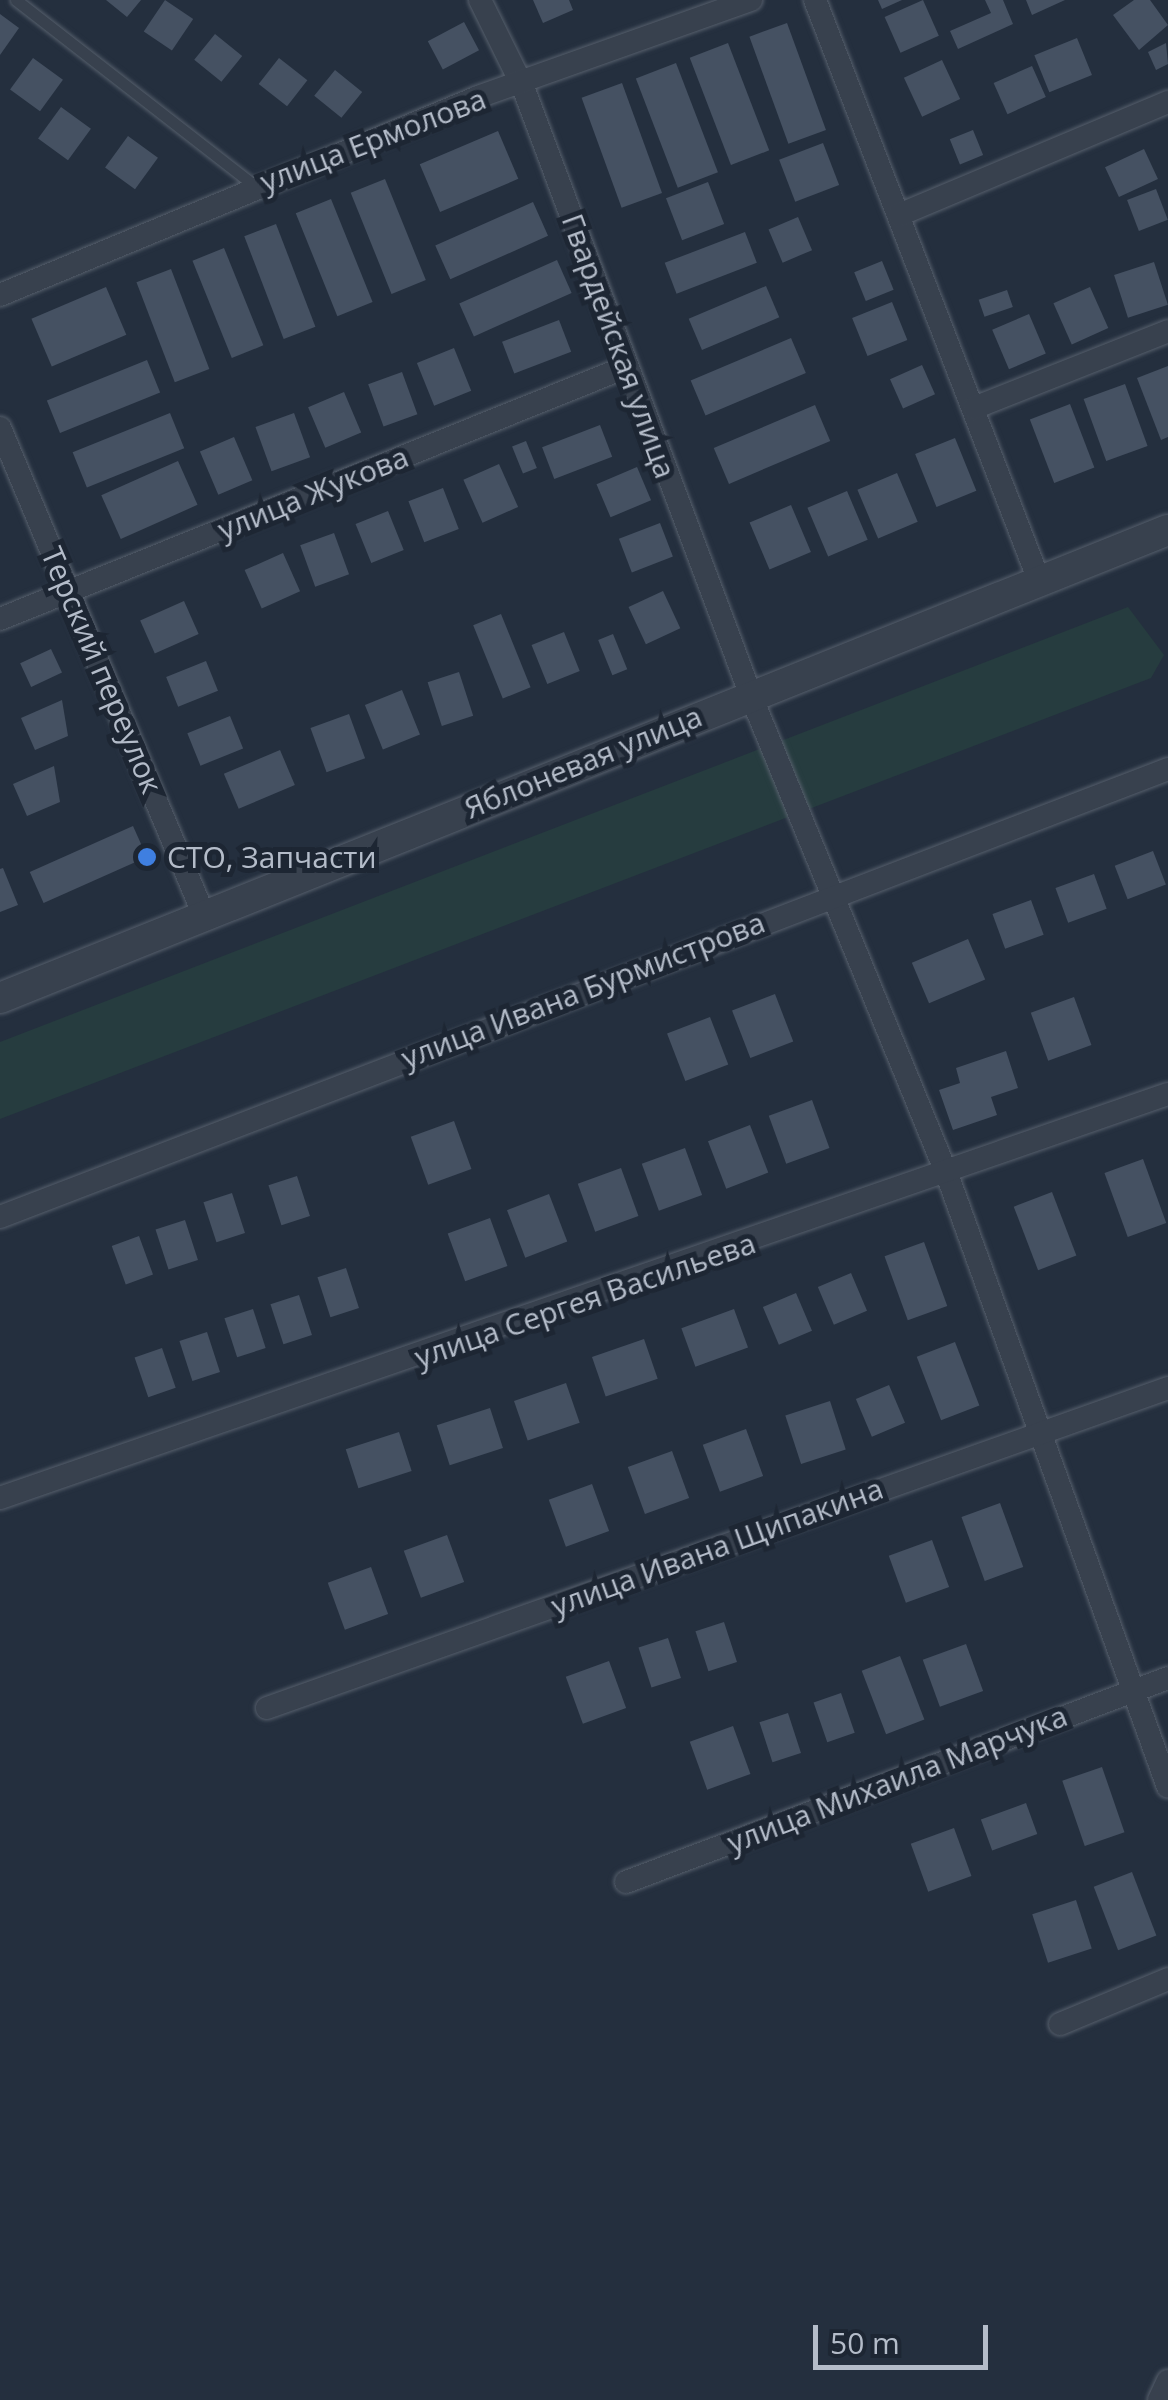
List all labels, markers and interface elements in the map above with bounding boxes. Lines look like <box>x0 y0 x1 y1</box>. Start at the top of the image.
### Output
street label: улица Ермолова <box>255 80 491 200</box>
street label: Гвардейская улица <box>554 209 684 483</box>
street label: улица Жукова <box>213 438 413 548</box>
street label: Терский переулок <box>34 541 170 799</box>
street label: Яблоневая улица <box>459 698 707 826</box>
place label: СТО, Запчасти <box>167 839 377 875</box>
marker: СТО, Запчасти <box>136 846 158 868</box>
street label: улица Ивана Бурмистрова <box>396 904 770 1076</box>
street label: улица Сергея Васильева <box>410 1225 760 1375</box>
street label: улица Ивана Щипакина <box>546 1470 888 1624</box>
street label: улица Михаила Марчука <box>722 1698 1072 1860</box>
scale bar <box>818 2305 993 2367</box>
text: 50 m <box>830 2322 900 2363</box>

